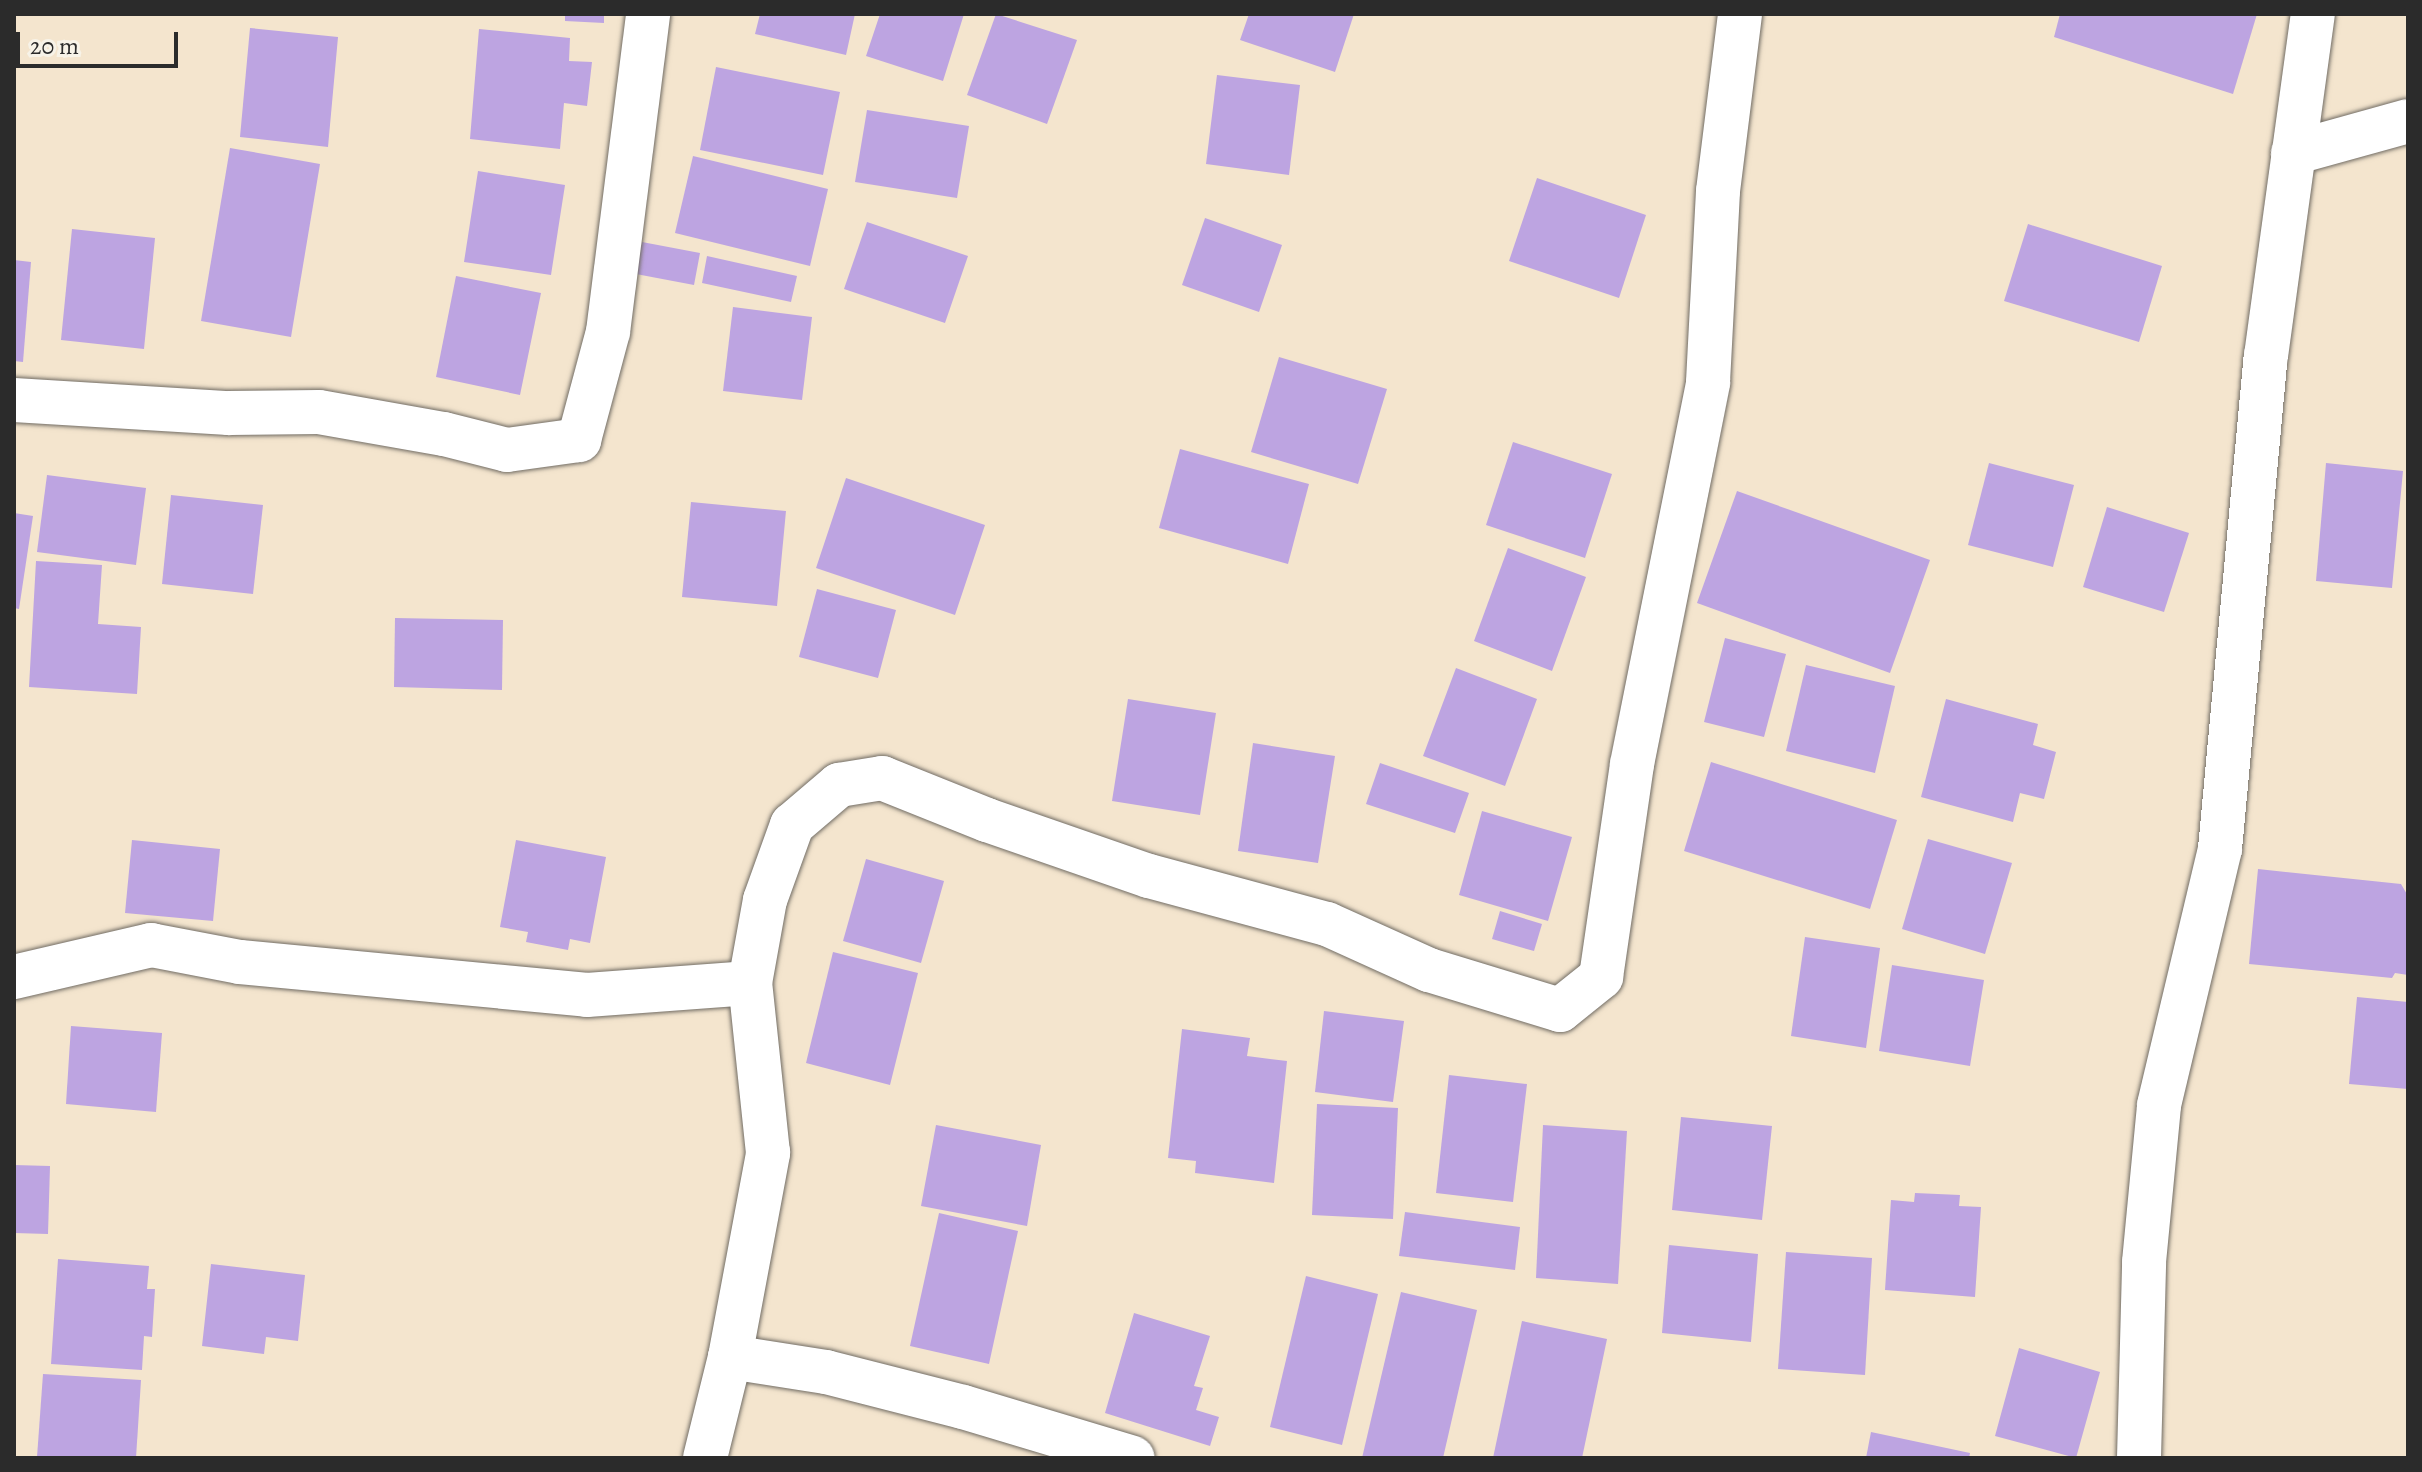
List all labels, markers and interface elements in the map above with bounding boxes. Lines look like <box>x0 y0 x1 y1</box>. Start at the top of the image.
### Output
scale bar <box>20 16 182 66</box>
text: 20 m <box>30 30 79 62</box>

